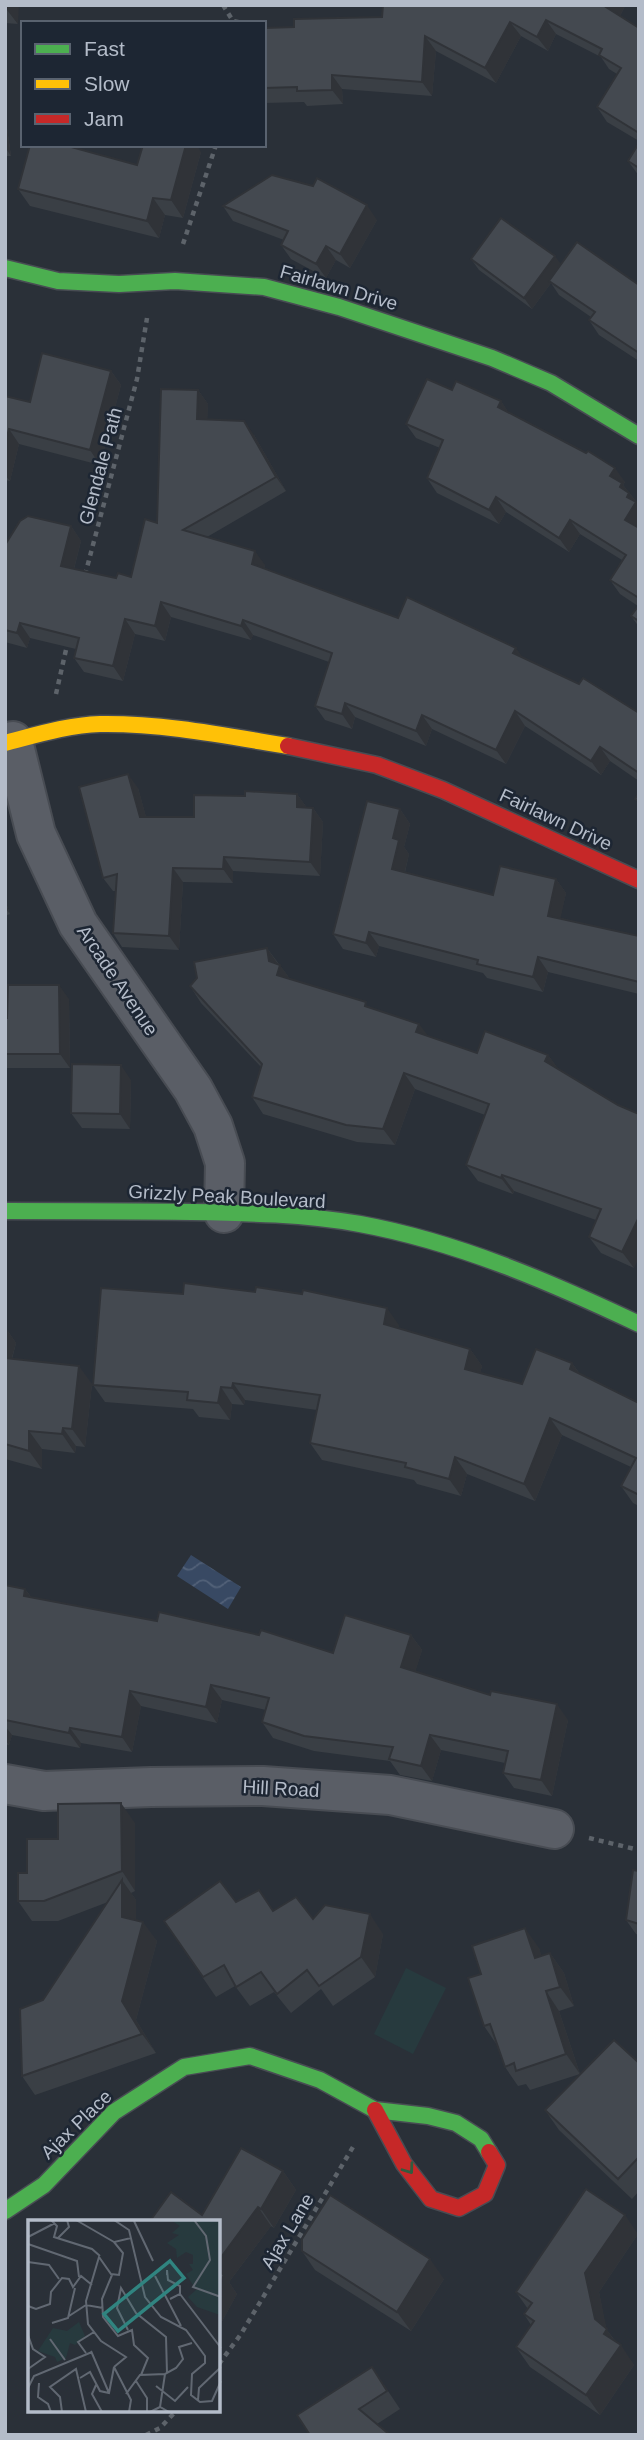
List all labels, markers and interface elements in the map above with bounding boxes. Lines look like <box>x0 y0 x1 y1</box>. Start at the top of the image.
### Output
legend <box>21 21 266 147</box>
text: Fast <box>84 37 125 60</box>
text: Slow <box>84 72 130 95</box>
text: Jam <box>84 107 124 130</box>
street label: Fairlawn Drive <box>278 261 400 314</box>
street label: Glendale Path <box>75 405 126 527</box>
street label: Fairlawn Drive <box>496 784 615 855</box>
street label: Arcade Avenue <box>73 921 162 1039</box>
street label: Grizzly Peak Boulevard <box>128 1181 326 1212</box>
street label: Hill Road <box>242 1776 320 1801</box>
street label: Ajax Place <box>37 2086 116 2163</box>
one-way arrow <box>401 2161 413 2174</box>
street label: Ajax Lane <box>257 2190 318 2273</box>
inset map <box>28 2220 220 2412</box>

